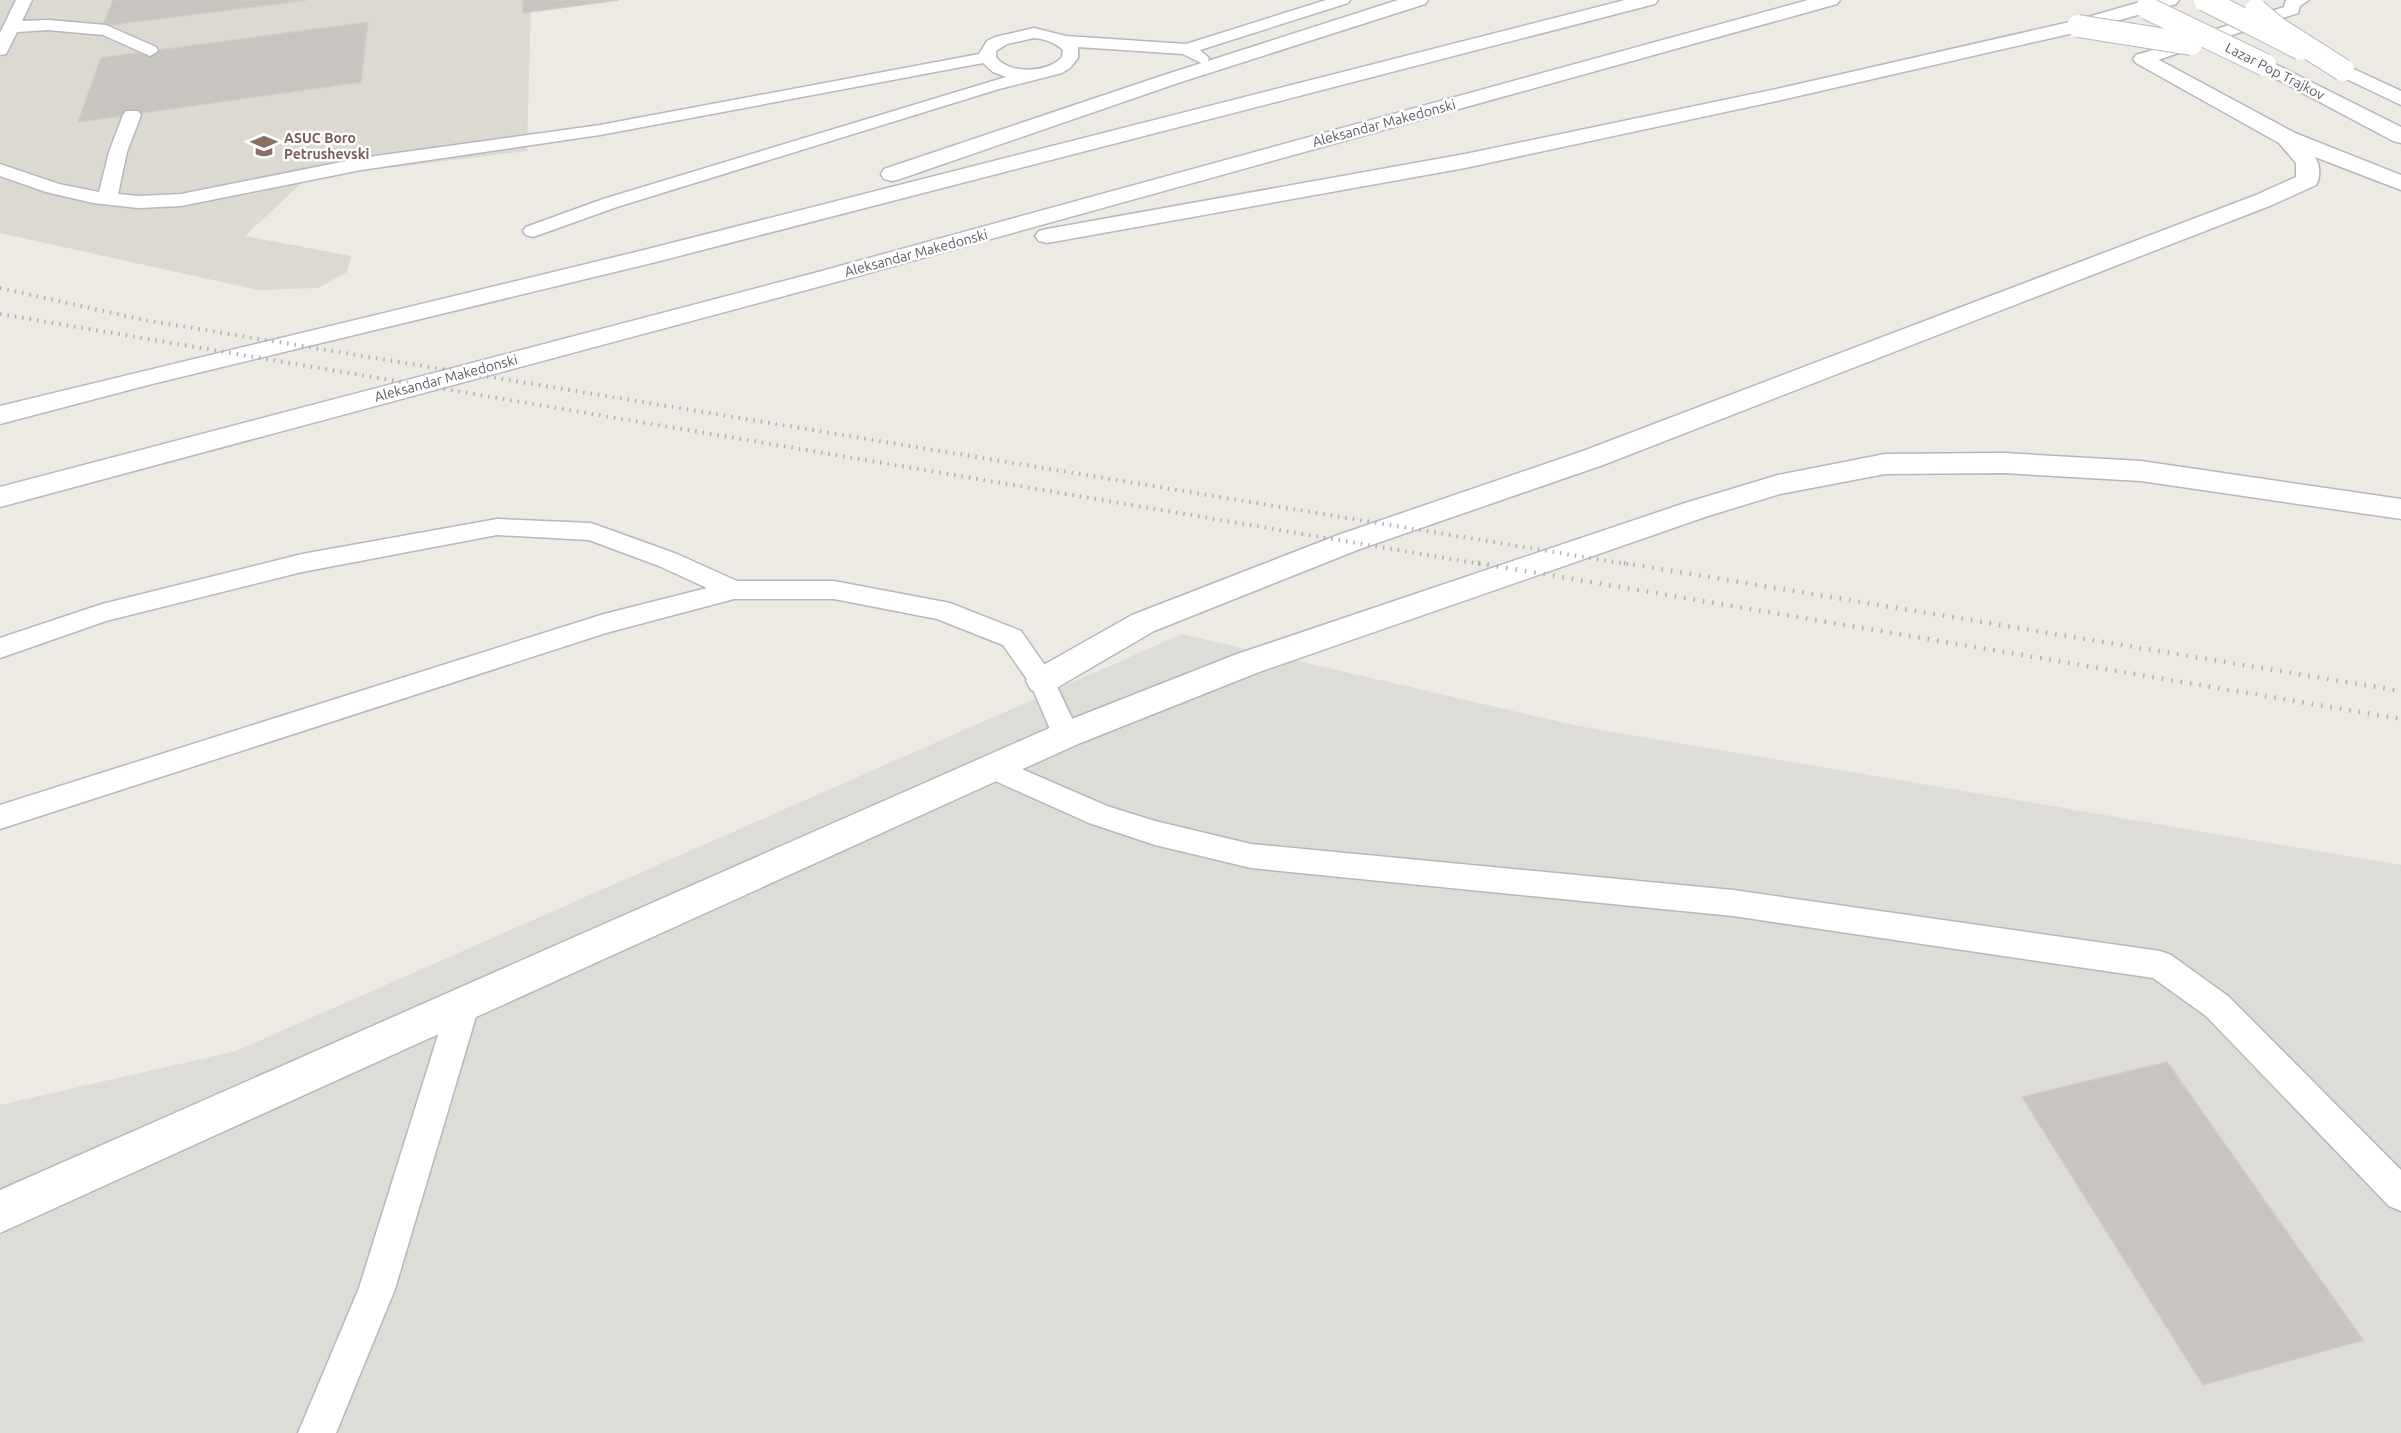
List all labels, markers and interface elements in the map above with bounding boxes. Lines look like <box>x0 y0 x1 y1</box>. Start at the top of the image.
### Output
street label: Lazar Pop Trajkov <box>2223 39 2327 103</box>
street label: Aleksandar Makedonski <box>1311 96 1457 150</box>
place label: ASUC Boro Petrushevski <box>284 130 369 162</box>
school or university icon: ASUC Boro Petrushevski <box>249 131 279 161</box>
street label: Aleksandar Makedonski <box>843 226 989 280</box>
street label: Aleksandar Makedonski <box>373 351 519 405</box>

